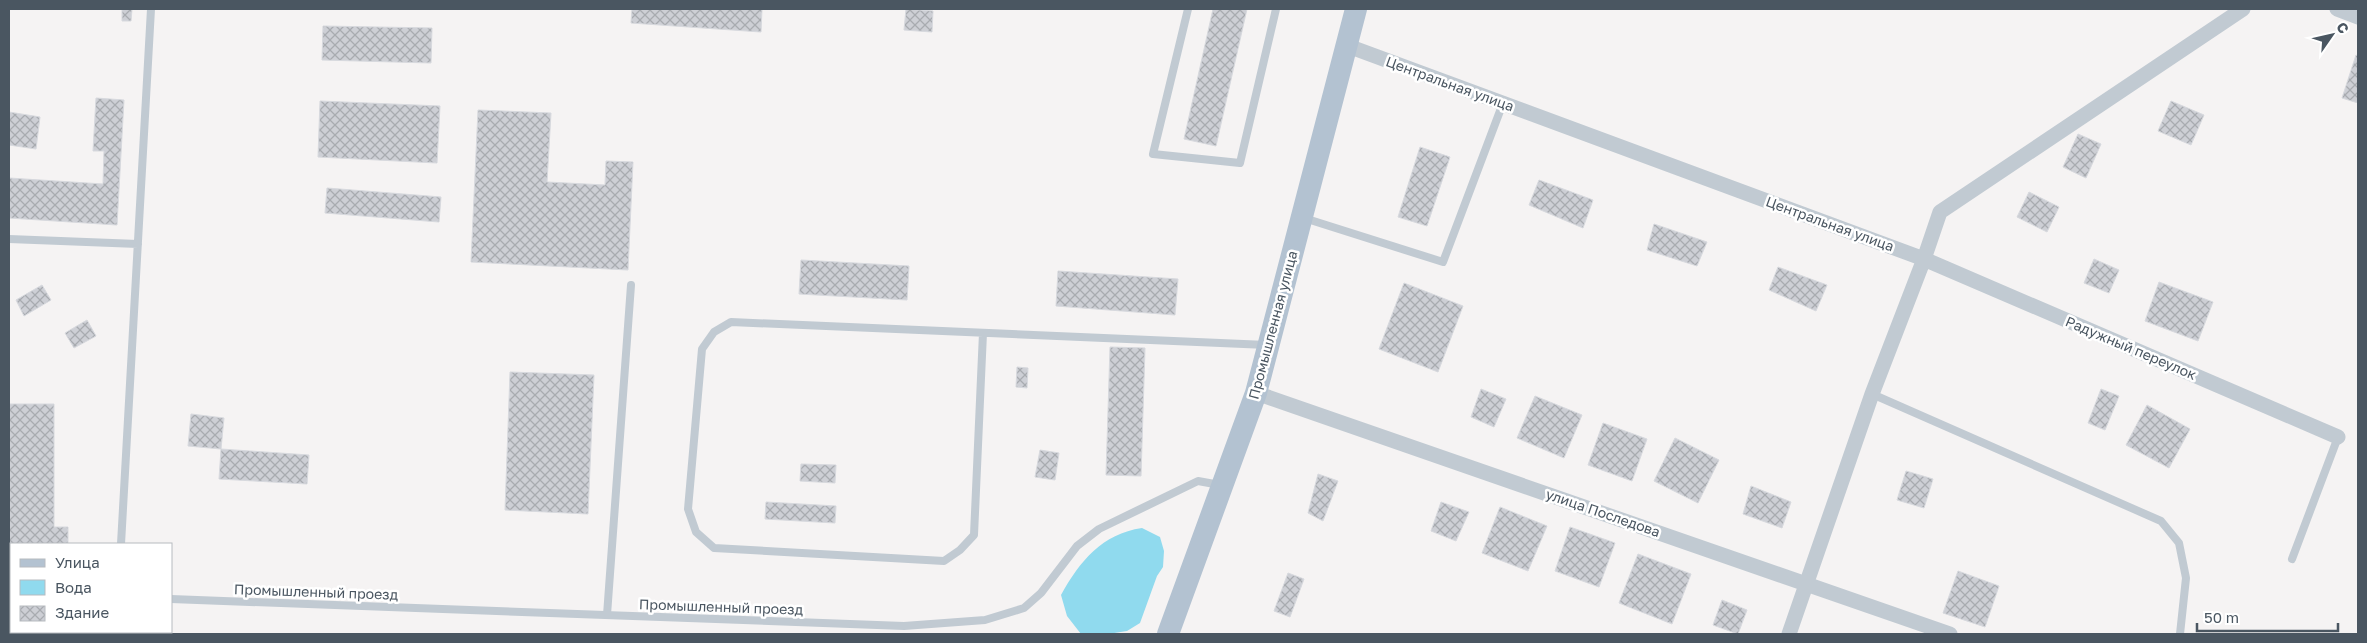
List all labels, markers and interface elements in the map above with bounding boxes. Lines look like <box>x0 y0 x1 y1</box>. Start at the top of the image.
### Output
north arrow <box>2307 10 2357 60</box>
text: С <box>2333 19 2353 36</box>
street label: Центральная улица <box>1384 52 1517 115</box>
street label: Центральная улица <box>1764 192 1897 255</box>
street label: Промышленная улица <box>1245 249 1301 401</box>
street label: Радужный переулок <box>2063 312 2199 383</box>
street label: улица Последова <box>1544 485 1663 540</box>
legend <box>10 543 172 633</box>
text: Улица <box>55 553 100 571</box>
text: Вода <box>55 578 92 596</box>
street label: Промышленный проезд <box>234 580 399 603</box>
street label: Промышленный проезд <box>639 595 804 618</box>
scale bar <box>2197 600 2338 632</box>
text: Здание <box>55 603 109 621</box>
text: 50 m <box>2204 608 2239 626</box>

